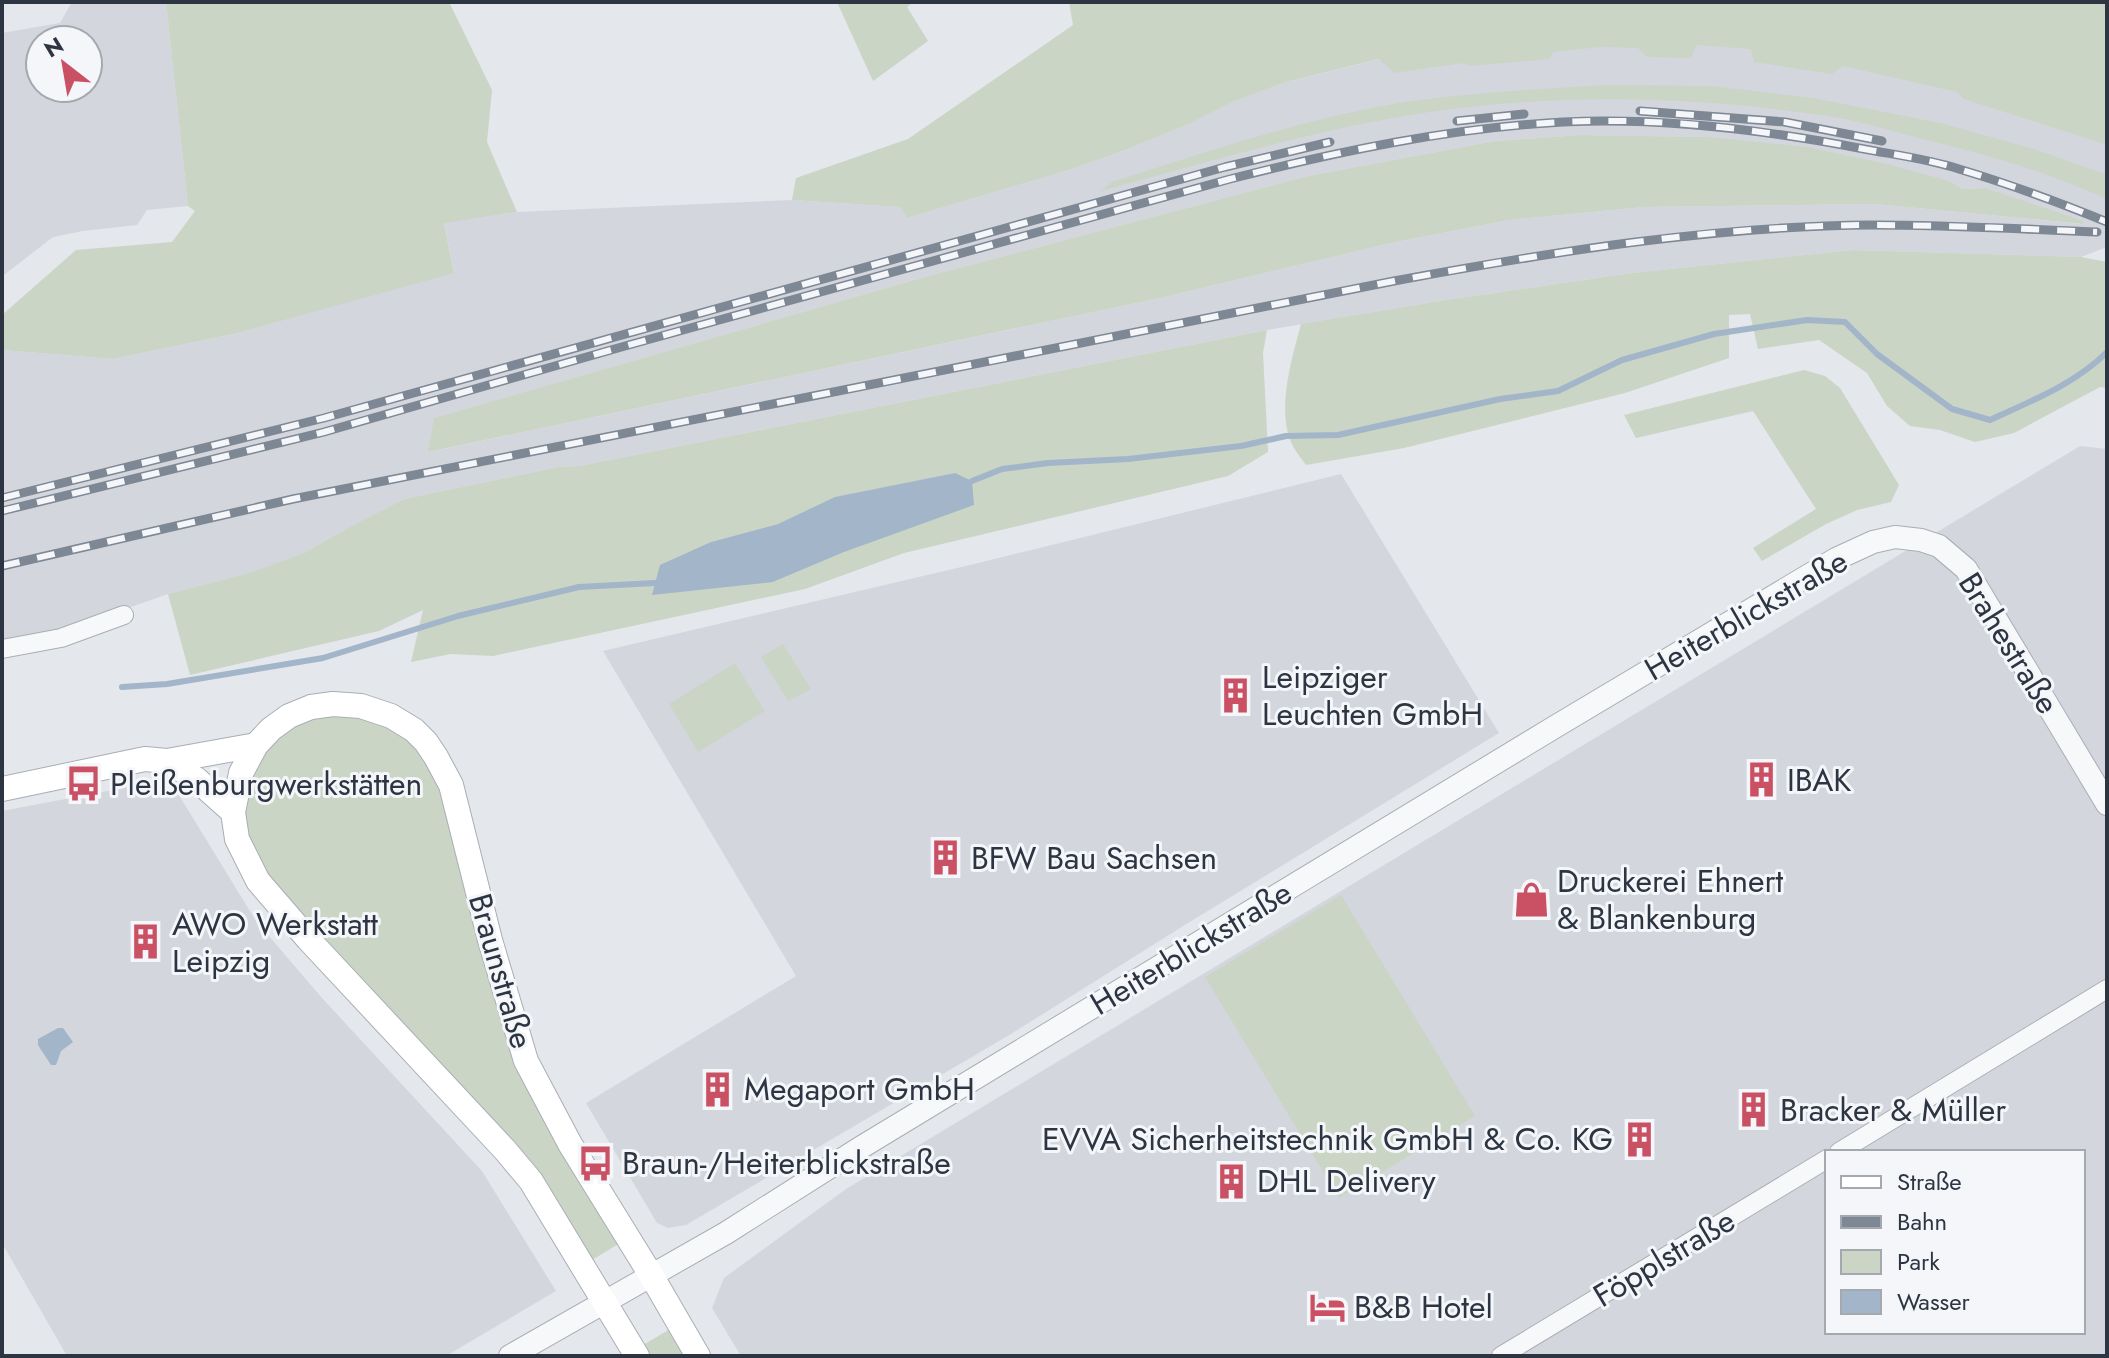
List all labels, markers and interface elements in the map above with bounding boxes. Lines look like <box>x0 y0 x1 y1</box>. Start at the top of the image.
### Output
north arrow <box>24 24 104 104</box>
text: N <box>38 29 69 65</box>
street label: Heiterblickstraße <box>1636 538 1856 692</box>
street label: Brahestraße <box>1947 563 2071 723</box>
place label: Leipziger Leuchten GmbH <box>1262 654 1483 737</box>
building icon: Leipziger Leuchten GmbH <box>1217 676 1255 714</box>
place label: IBAK <box>1787 757 1851 803</box>
place label: Pleißenburgwerkstätten <box>110 761 422 807</box>
building icon: IBAK <box>1742 761 1780 799</box>
bus stop icon: Pleißenburgwerkstätten <box>65 765 103 803</box>
place label: BFW Bau Sachsen <box>971 835 1217 881</box>
building icon: BFW Bau Sachsen <box>926 839 964 877</box>
place label: Druckerei Ehnert & Blankenburg <box>1557 858 1783 941</box>
street label: Heiterblickstraße <box>1082 870 1300 1026</box>
shop icon: Druckerei Ehnert & Blankenburg <box>1512 880 1550 918</box>
street label: Braunstraße <box>457 888 545 1054</box>
place label: AWO Werkstatt Leipzig <box>172 901 378 984</box>
building icon: AWO Werkstatt Leipzig <box>127 923 165 961</box>
place label: Megaport GmbH <box>744 1066 975 1112</box>
building icon: Megaport GmbH <box>699 1070 737 1108</box>
place label: Bracker & Müller <box>1780 1087 2006 1133</box>
building icon: Bracker & Müller <box>1735 1091 1773 1129</box>
place label: EVVA Sicherheitstechnik GmbH & Co. KG <box>1042 1116 1613 1162</box>
building icon: EVVA Sicherheitstechnik GmbH & Co. KG <box>1620 1120 1658 1158</box>
place label: Braun-/Heiterblickstraße <box>622 1140 951 1186</box>
bus stop icon: Braun-/Heiterblickstraße <box>577 1144 615 1182</box>
legend <box>1825 1150 2085 1334</box>
place label: DHL Delivery <box>1257 1158 1437 1204</box>
building icon: DHL Delivery <box>1212 1162 1250 1200</box>
text: Straße <box>1897 1164 1962 1199</box>
street label: Föpplstraße <box>1584 1198 1744 1318</box>
text: Bahn <box>1897 1204 1947 1239</box>
text: Park <box>1897 1244 1940 1279</box>
place label: B&B Hotel <box>1354 1284 1493 1330</box>
text: Wasser <box>1897 1284 1971 1319</box>
hotel icon: B&B Hotel <box>1309 1288 1347 1326</box>

